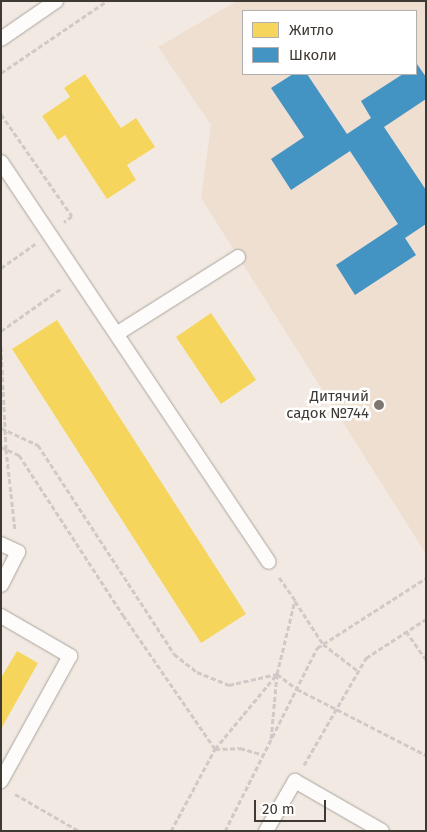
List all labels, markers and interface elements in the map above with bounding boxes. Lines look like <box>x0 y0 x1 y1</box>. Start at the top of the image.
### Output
legend <box>242 10 417 75</box>
text: Житло <box>289 21 334 39</box>
text: Школи <box>289 46 337 64</box>
place label: Дитячий садок №744 <box>286 387 369 422</box>
marker: Дитячий садок №744 <box>373 399 385 411</box>
scale bar <box>257 790 330 822</box>
text: 20 m <box>262 800 295 818</box>

